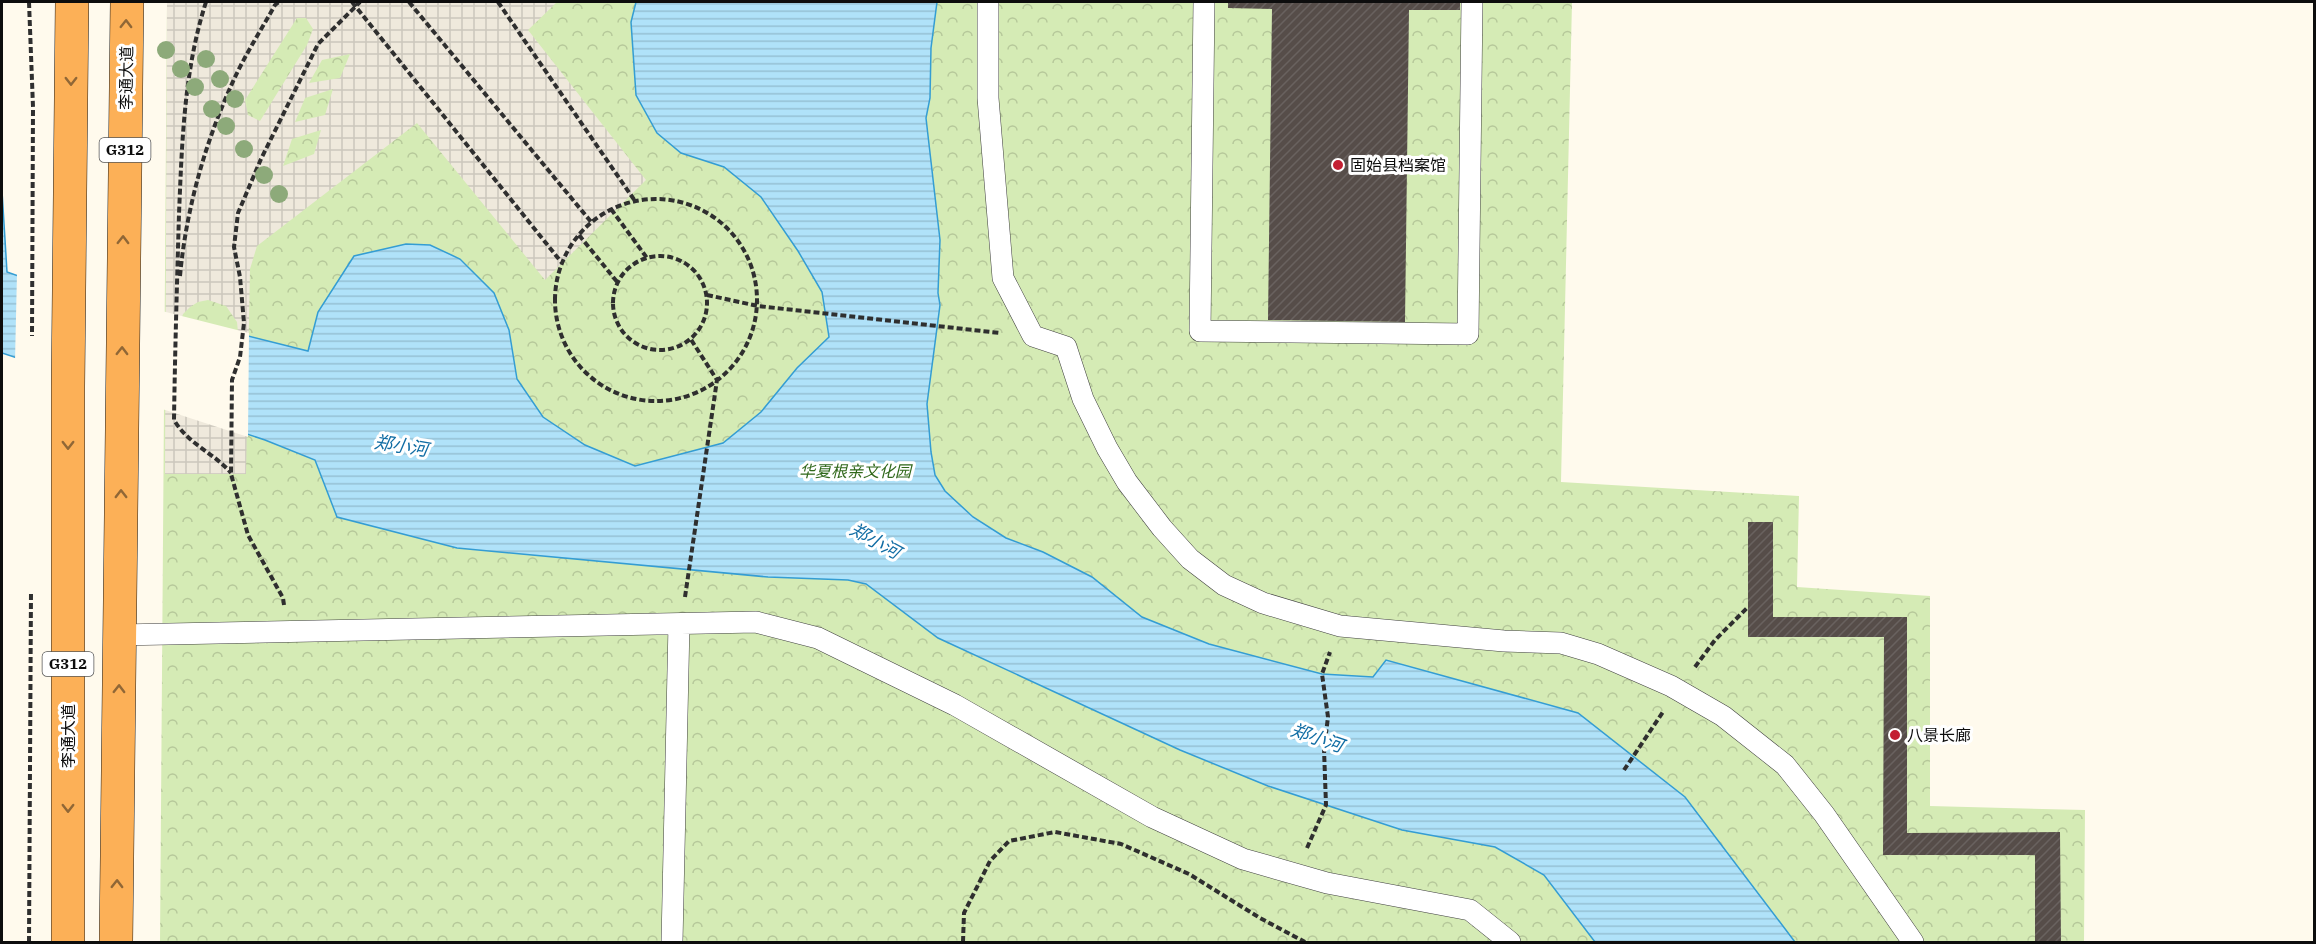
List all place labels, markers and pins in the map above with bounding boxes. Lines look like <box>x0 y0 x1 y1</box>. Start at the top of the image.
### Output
place label: 固始县档案馆 <box>1350 155 1446 175</box>
marker: 固始县档案馆 <box>1331 158 1345 172</box>
place label: 八景长廊 <box>1907 725 1971 745</box>
marker: 八景长廊 <box>1888 728 1902 742</box>

